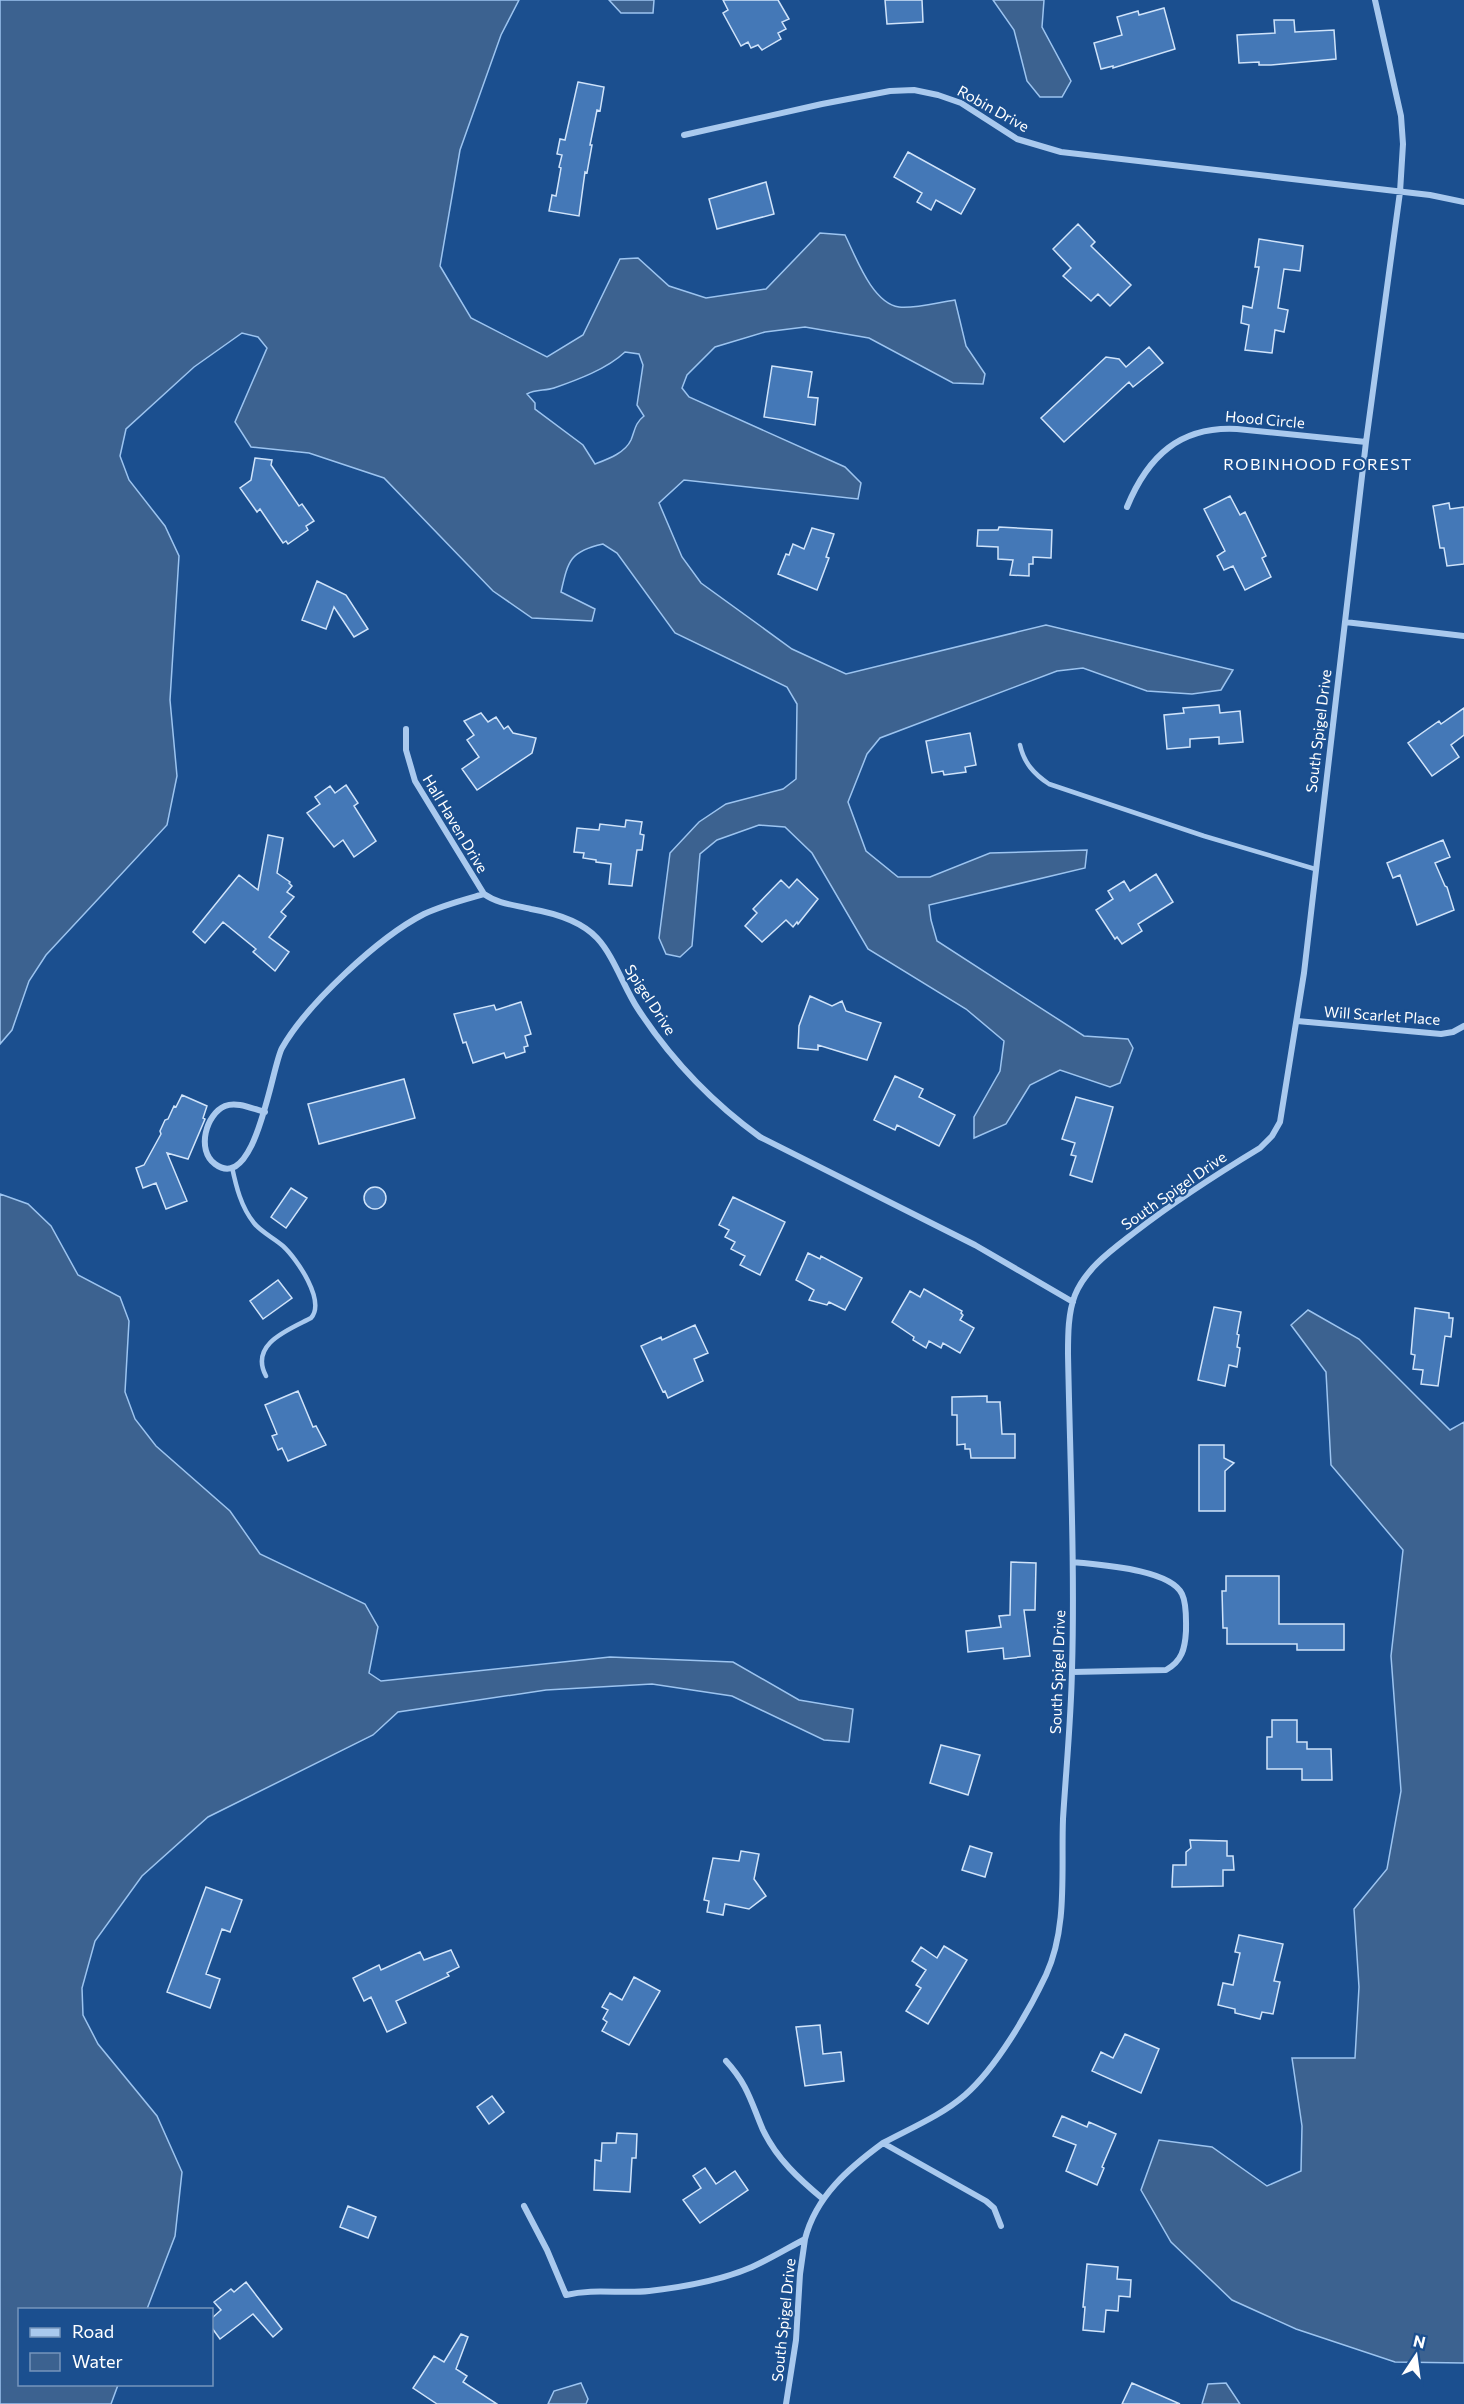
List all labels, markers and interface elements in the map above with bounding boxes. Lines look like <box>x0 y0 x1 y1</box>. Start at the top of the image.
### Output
street label: Robin Drive <box>955 81 1032 135</box>
street label: Hood Circle <box>1225 407 1306 431</box>
district label: ROBINHOOD FOREST <box>1223 454 1413 473</box>
street label: South Spigel Drive <box>1302 668 1335 794</box>
street label: Hall Haven Drive <box>419 771 492 876</box>
street label: Spigel Drive <box>621 961 680 1038</box>
street label: Will Scarlet Place <box>1323 1002 1441 1028</box>
street label: South Spigel Drive <box>1117 1147 1229 1233</box>
street label: South Spigel Drive <box>1046 1610 1068 1734</box>
street label: South Spigel Drive <box>768 2257 798 2383</box>
legend <box>18 2308 213 2386</box>
text: Road <box>72 2320 114 2342</box>
north arrow <box>1386 2326 1446 2386</box>
text: N <box>1412 2330 1427 2352</box>
text: Water <box>72 2350 123 2372</box>

